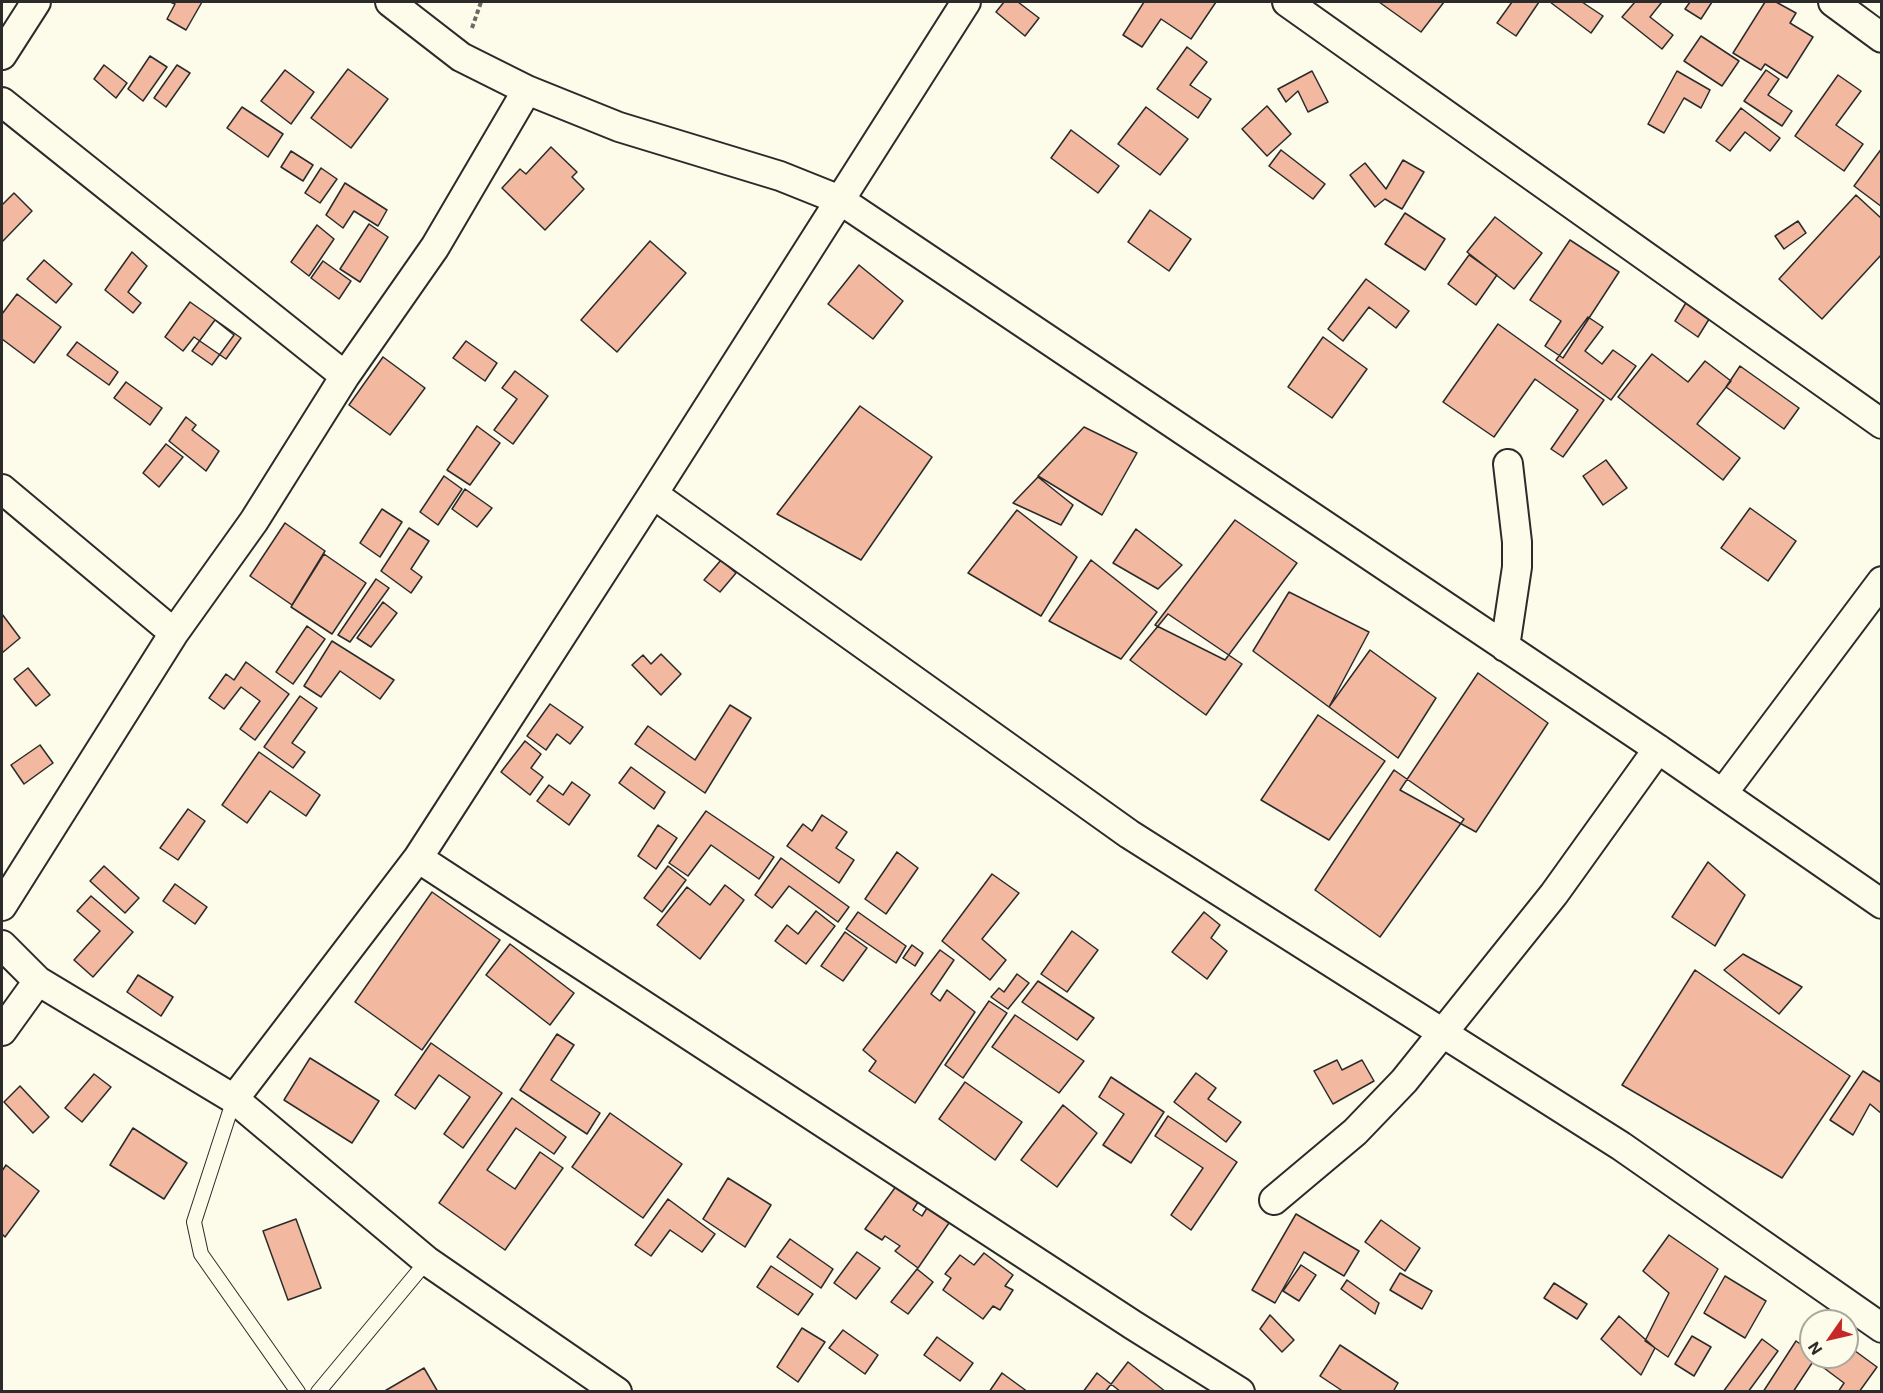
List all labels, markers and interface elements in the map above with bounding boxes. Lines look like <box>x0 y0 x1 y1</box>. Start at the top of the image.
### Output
north arrow <box>1799 1309 1859 1369</box>
text: N <box>1804 1338 1826 1358</box>

